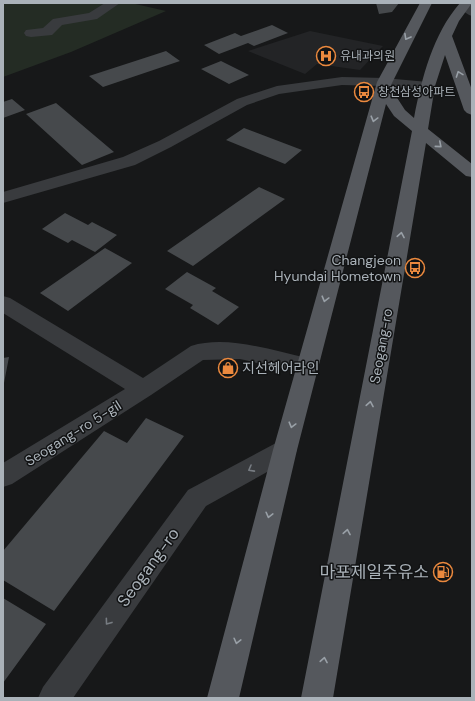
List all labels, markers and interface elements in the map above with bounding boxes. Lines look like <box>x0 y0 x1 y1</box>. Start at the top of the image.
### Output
one-way arrow <box>404 33 412 40</box>
hospital icon: 유내과의원 <box>315 45 337 67</box>
place label: 유내과의원 <box>340 48 395 64</box>
one-way arrow <box>455 70 464 77</box>
bus stop icon: 창천삼성아파트 <box>353 81 375 103</box>
place label: 창천삼성아파트 <box>378 84 455 100</box>
one-way arrow <box>370 116 379 123</box>
one-way arrow <box>434 140 442 147</box>
one-way arrow <box>397 232 405 238</box>
place label: Changjeon Hyundai Hometown <box>274 251 401 285</box>
bus stop icon: Changjeon Hyundai Hometown <box>404 257 426 279</box>
one-way arrow <box>321 295 330 302</box>
street label: Seogang-ro <box>366 307 396 385</box>
shop icon: 지선헤어라인 <box>217 357 239 379</box>
place label: 지선헤어라인 <box>242 359 319 377</box>
street label: Seogang-ro 5-gil <box>21 396 125 470</box>
one-way arrow <box>366 401 374 407</box>
one-way arrow <box>288 421 296 428</box>
one-way arrow <box>248 464 255 471</box>
one-way arrow <box>265 512 273 518</box>
street label: Seogang-ro <box>112 523 184 611</box>
one-way arrow <box>342 529 351 535</box>
place label: 마포제일주유소 <box>320 561 429 583</box>
fuel station icon: 마포제일주유소 <box>432 561 454 583</box>
one-way arrow <box>106 618 113 625</box>
one-way arrow <box>234 638 242 644</box>
one-way arrow <box>319 657 327 663</box>

